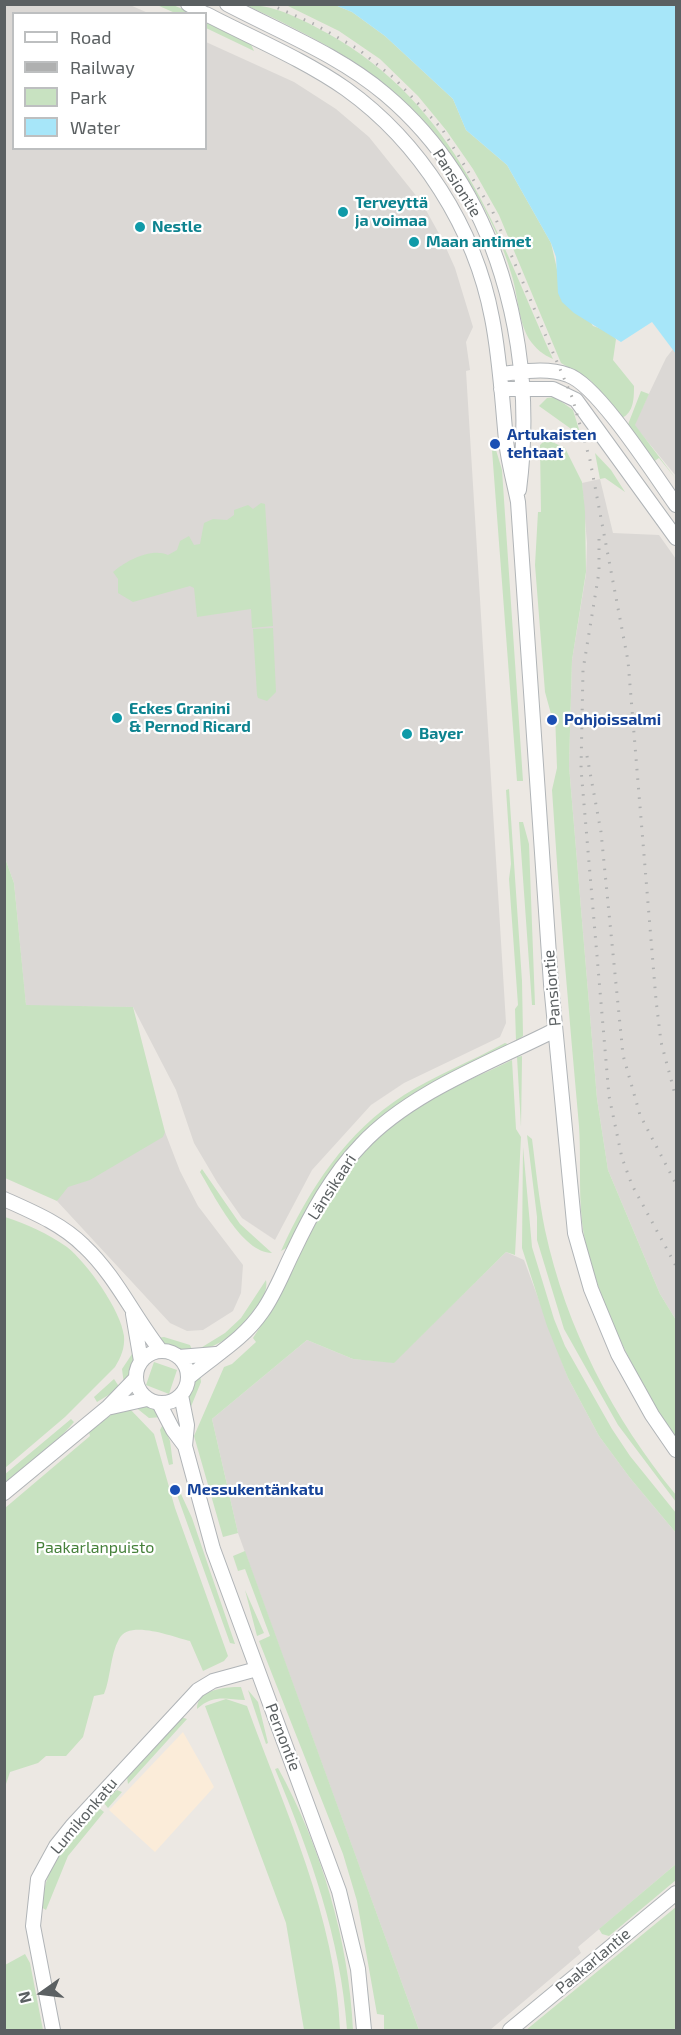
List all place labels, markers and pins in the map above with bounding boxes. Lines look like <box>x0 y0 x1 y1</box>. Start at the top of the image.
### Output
place label: Terveyttä ja voimaa <box>355 193 428 231</box>
marker: Terveyttä ja voimaa <box>336 205 350 219</box>
place label: Nestle <box>152 217 202 237</box>
marker: Nestle <box>133 220 147 234</box>
place label: Maan antimet <box>426 232 531 252</box>
marker: Maan antimet <box>407 235 421 249</box>
place label: Artukaisten tehtaat <box>507 425 597 463</box>
marker: Artukaisten tehtaat <box>488 437 502 451</box>
place label: Eckes Granini & Pernod Ricard <box>129 699 251 737</box>
place label: Pohjoissalmi <box>564 710 661 730</box>
marker: Eckes Granini & Pernod Ricard <box>110 711 124 725</box>
marker: Pohjoissalmi <box>545 713 559 727</box>
place label: Bayer <box>419 724 463 744</box>
marker: Bayer <box>400 727 414 741</box>
place label: Messukentänkatu <box>187 1480 324 1500</box>
marker: Messukentänkatu <box>168 1483 182 1497</box>

